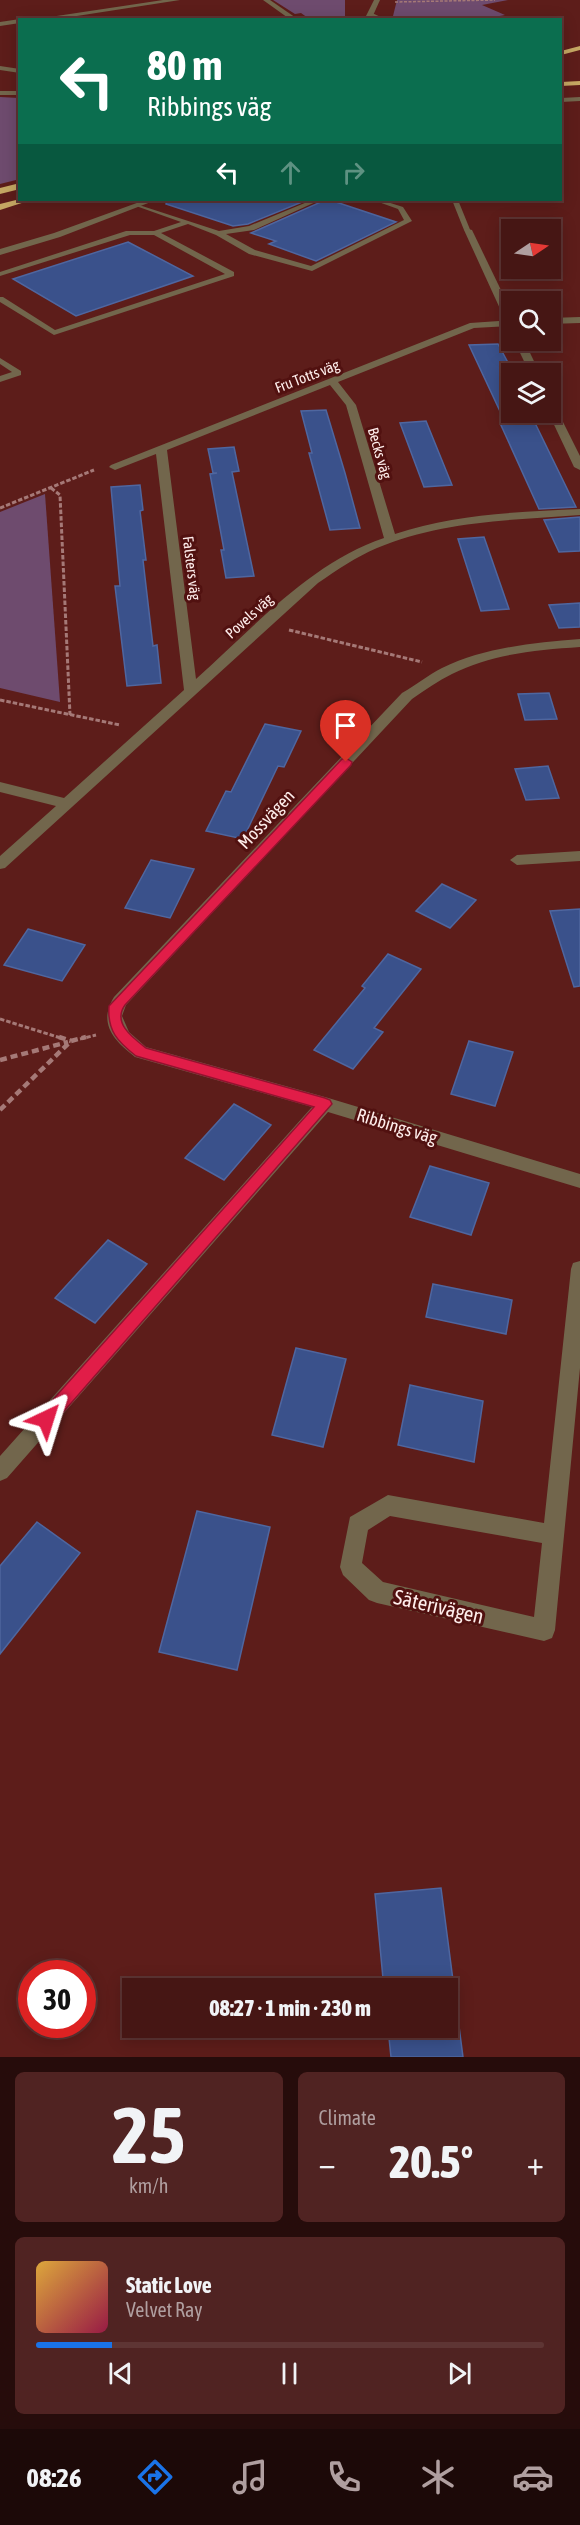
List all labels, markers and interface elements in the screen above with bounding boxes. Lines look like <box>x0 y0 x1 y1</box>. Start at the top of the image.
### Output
text: 80 m <box>147 41 222 89</box>
icon: left <box>48 42 126 120</box>
text: Ribbings väg <box>147 91 271 122</box>
icon: left <box>211 156 244 189</box>
icon: ahead <box>274 156 307 189</box>
icon: right <box>337 156 370 189</box>
north arrow <box>501 219 561 279</box>
map controls <box>501 219 561 423</box>
button: search <box>501 291 561 351</box>
street label: Fru Totts väg <box>272 356 342 396</box>
button: layers <box>501 363 561 423</box>
street label: Becks väg <box>365 425 396 481</box>
street label: Falsters väg <box>180 535 204 601</box>
street label: Povels väg <box>222 590 277 642</box>
pin <box>320 700 371 762</box>
icon: arrive <box>329 709 362 742</box>
street label: Mossvägen <box>233 785 299 853</box>
street label: Ribbings väg <box>354 1104 440 1148</box>
position arrow <box>14 1387 78 1451</box>
street label: Säterivägen <box>392 1584 486 1628</box>
speed limit sign: 30 <box>18 1960 96 2038</box>
text: 08:27 · 1 min · 230 m <box>209 1995 371 2021</box>
text: 25 <box>112 2090 185 2180</box>
text: Climate <box>319 2106 376 2129</box>
text: 20.5° <box>389 2136 473 2188</box>
text: − <box>319 2144 336 2182</box>
text: + <box>527 2144 544 2182</box>
text: km/h <box>129 2174 169 2197</box>
text: Static Love <box>126 2272 212 2298</box>
text: Velvet Ray <box>126 2298 203 2321</box>
icon: previous <box>104 2357 137 2390</box>
icon: pause <box>273 2357 306 2390</box>
icon: next <box>443 2357 476 2390</box>
icon: directions <box>134 2456 176 2498</box>
icon: music <box>229 2456 271 2498</box>
icon: phone <box>323 2456 365 2498</box>
icon: climate <box>417 2456 459 2498</box>
icon: car <box>512 2456 554 2498</box>
text: 08:26 <box>26 2462 82 2493</box>

